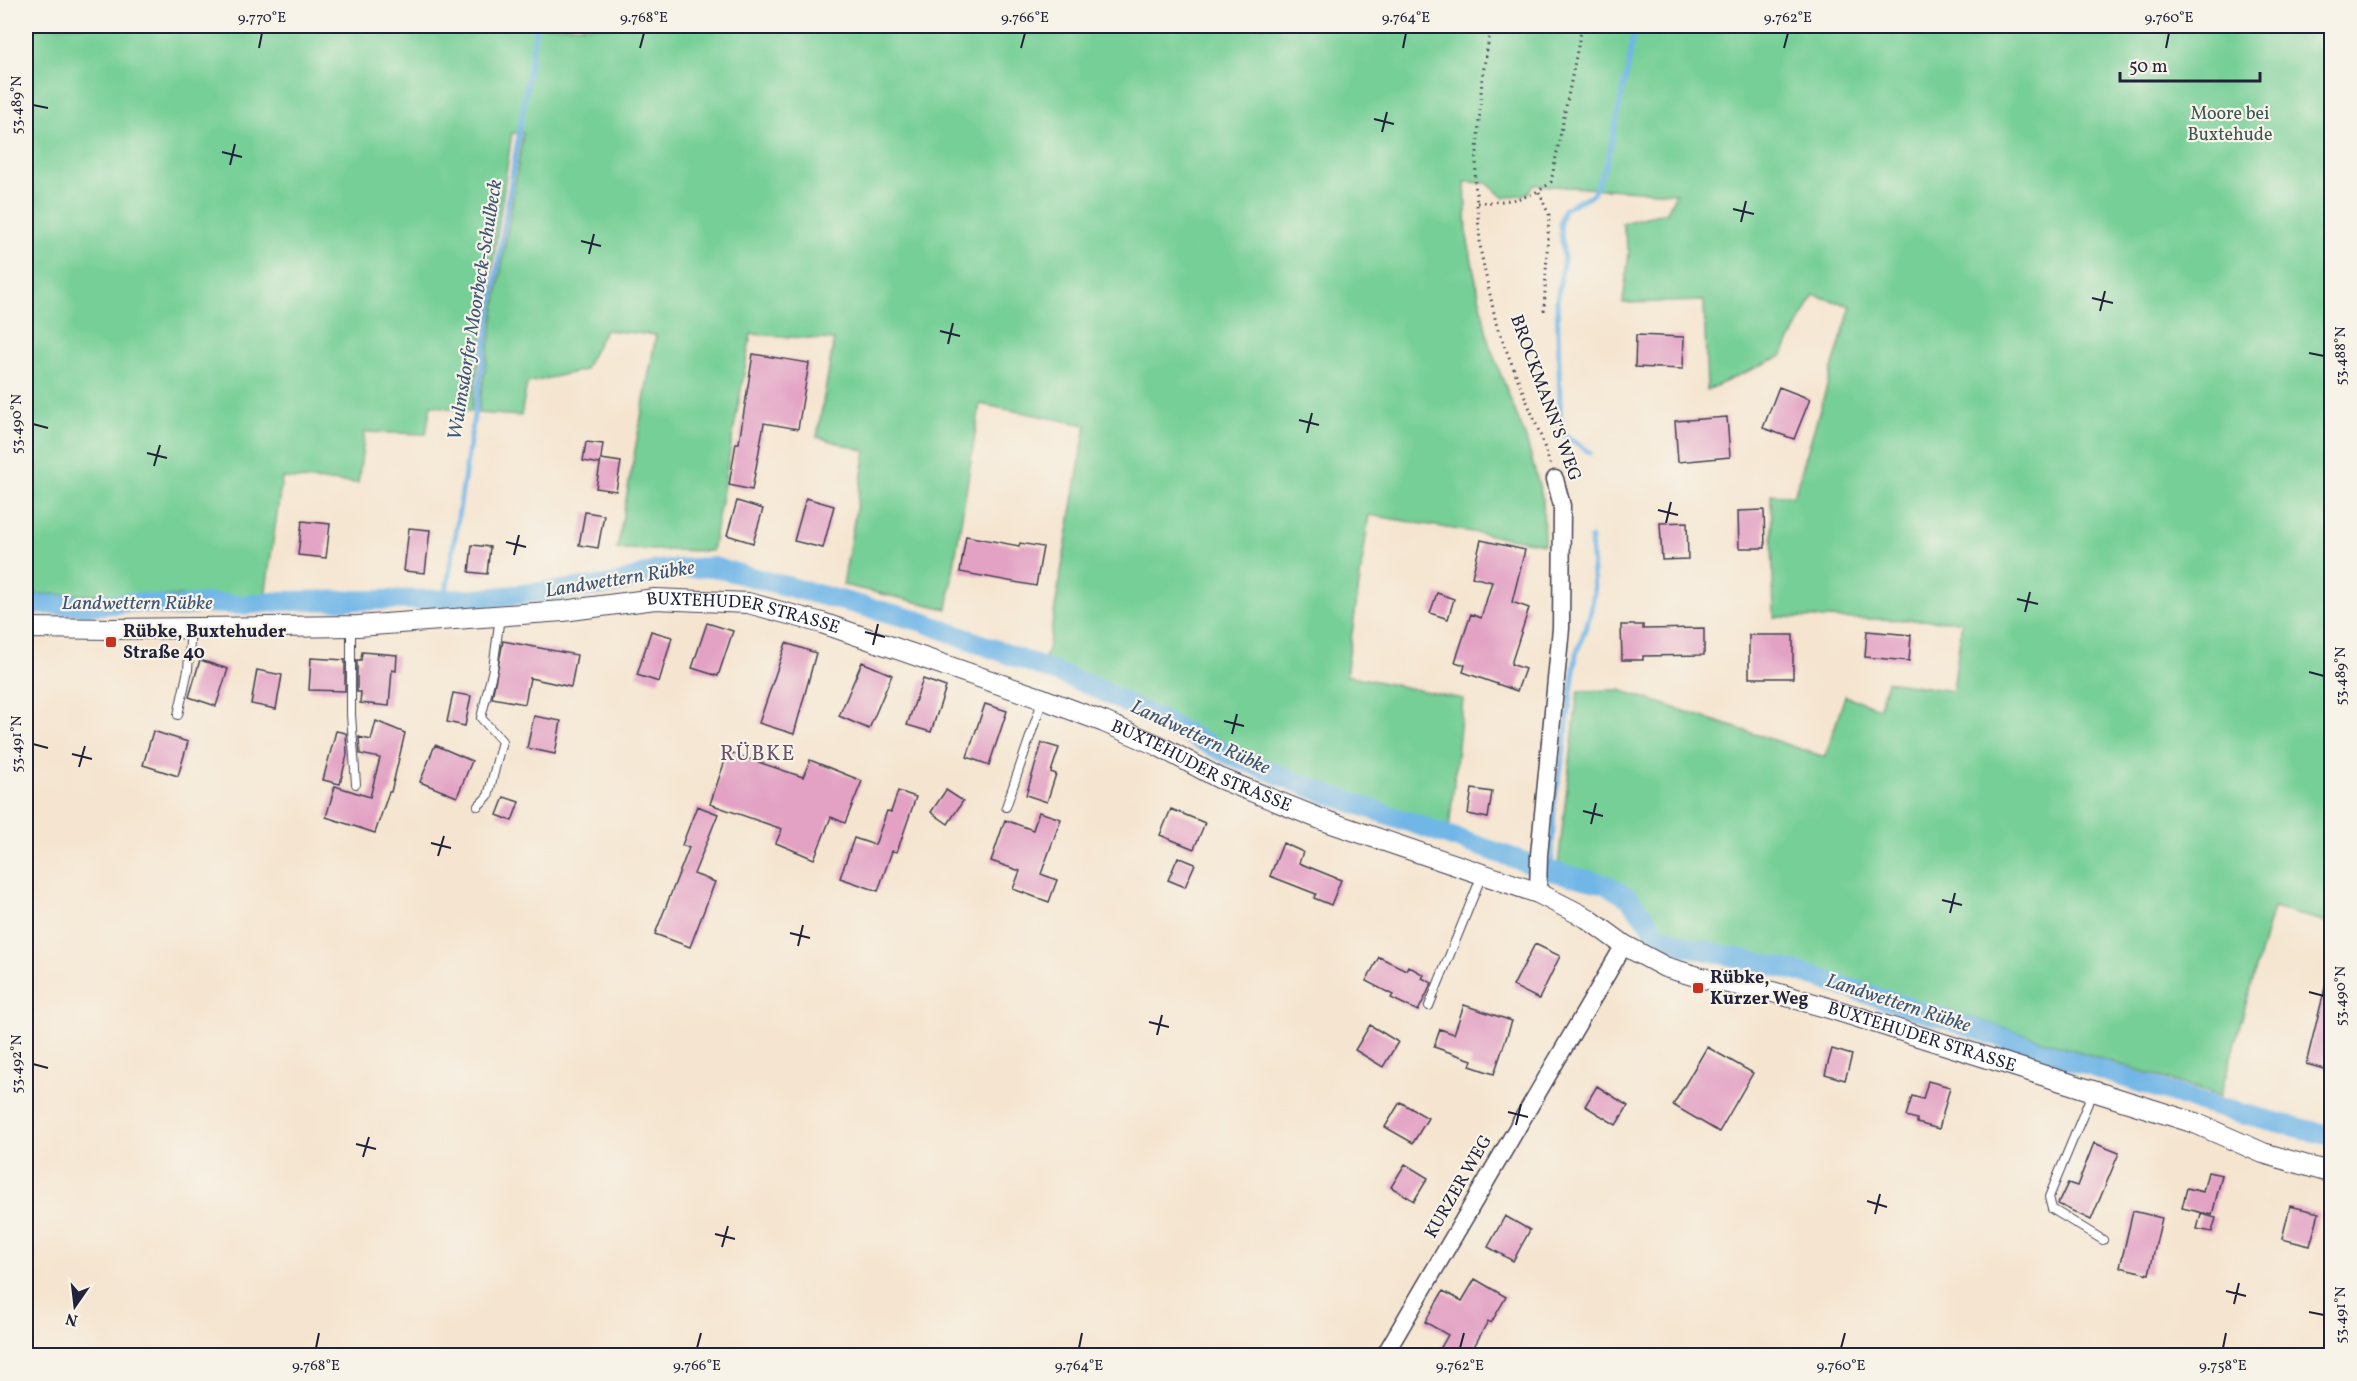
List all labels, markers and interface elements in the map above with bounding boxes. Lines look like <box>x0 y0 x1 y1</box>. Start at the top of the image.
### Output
text: 9.770°E <box>238 8 286 29</box>
text: 9.768°E <box>620 8 668 29</box>
text: 9.766°E <box>1001 8 1049 29</box>
text: 9.764°E <box>1382 8 1430 29</box>
text: 9.762°E <box>1764 8 1812 29</box>
text: 9.760°E <box>2144 8 2194 29</box>
scale bar <box>2120 45 2260 83</box>
text: 50 m <box>2129 55 2168 80</box>
text: 53.489°N <box>7 76 28 134</box>
park label: Moore bei Buxtehude <box>2188 102 2272 148</box>
water label: Wulmsdorfer Moorbeck-Schulbeck <box>442 178 510 442</box>
street label: BROCKMANN'S WEG <box>1503 311 1587 485</box>
text: 53.488°N <box>2331 326 2352 386</box>
text: 53.490°N <box>7 394 28 454</box>
water label: Landwettern Rübke <box>543 554 697 606</box>
street label: BUXTEHUDER STRASSE <box>645 586 843 641</box>
water label: Landwettern Rübke <box>62 590 213 618</box>
place label: Rübke, Buxtehuder Straße 40 <box>123 620 287 666</box>
marker: Rübke, Buxtehuder Straße 40 <box>104 635 118 649</box>
text: 53.489°N <box>2331 647 2352 705</box>
water label: Landwettern Rübke <box>1126 693 1275 783</box>
street label: BUXTEHUDER STRASSE <box>1107 714 1295 819</box>
text: 53.491°N <box>7 715 28 773</box>
district label: RÜBKE <box>720 740 796 769</box>
place label: Rübke, Kurzer Weg <box>1710 966 1808 1012</box>
text: 53.490°N <box>2331 966 2352 1026</box>
water label: Landwettern Rübke <box>1822 967 1975 1041</box>
marker: Rübke, Kurzer Weg <box>1691 981 1705 995</box>
street label: BUXTEHUDER STRASSE <box>1824 996 2019 1079</box>
text: 53.492°N <box>7 1034 28 1094</box>
street label: KURZER WEG <box>1419 1131 1499 1243</box>
north arrow <box>45 1276 105 1336</box>
text: 53.491°N <box>2331 1286 2352 1344</box>
text: N <box>63 1306 80 1331</box>
text: 9.768°E <box>292 1356 340 1377</box>
text: 9.766°E <box>673 1356 721 1377</box>
text: 9.764°E <box>1055 1356 1103 1377</box>
text: 9.762°E <box>1436 1356 1484 1377</box>
text: 9.760°E <box>1816 1356 1866 1377</box>
text: 9.758°E <box>2199 1356 2247 1377</box>

